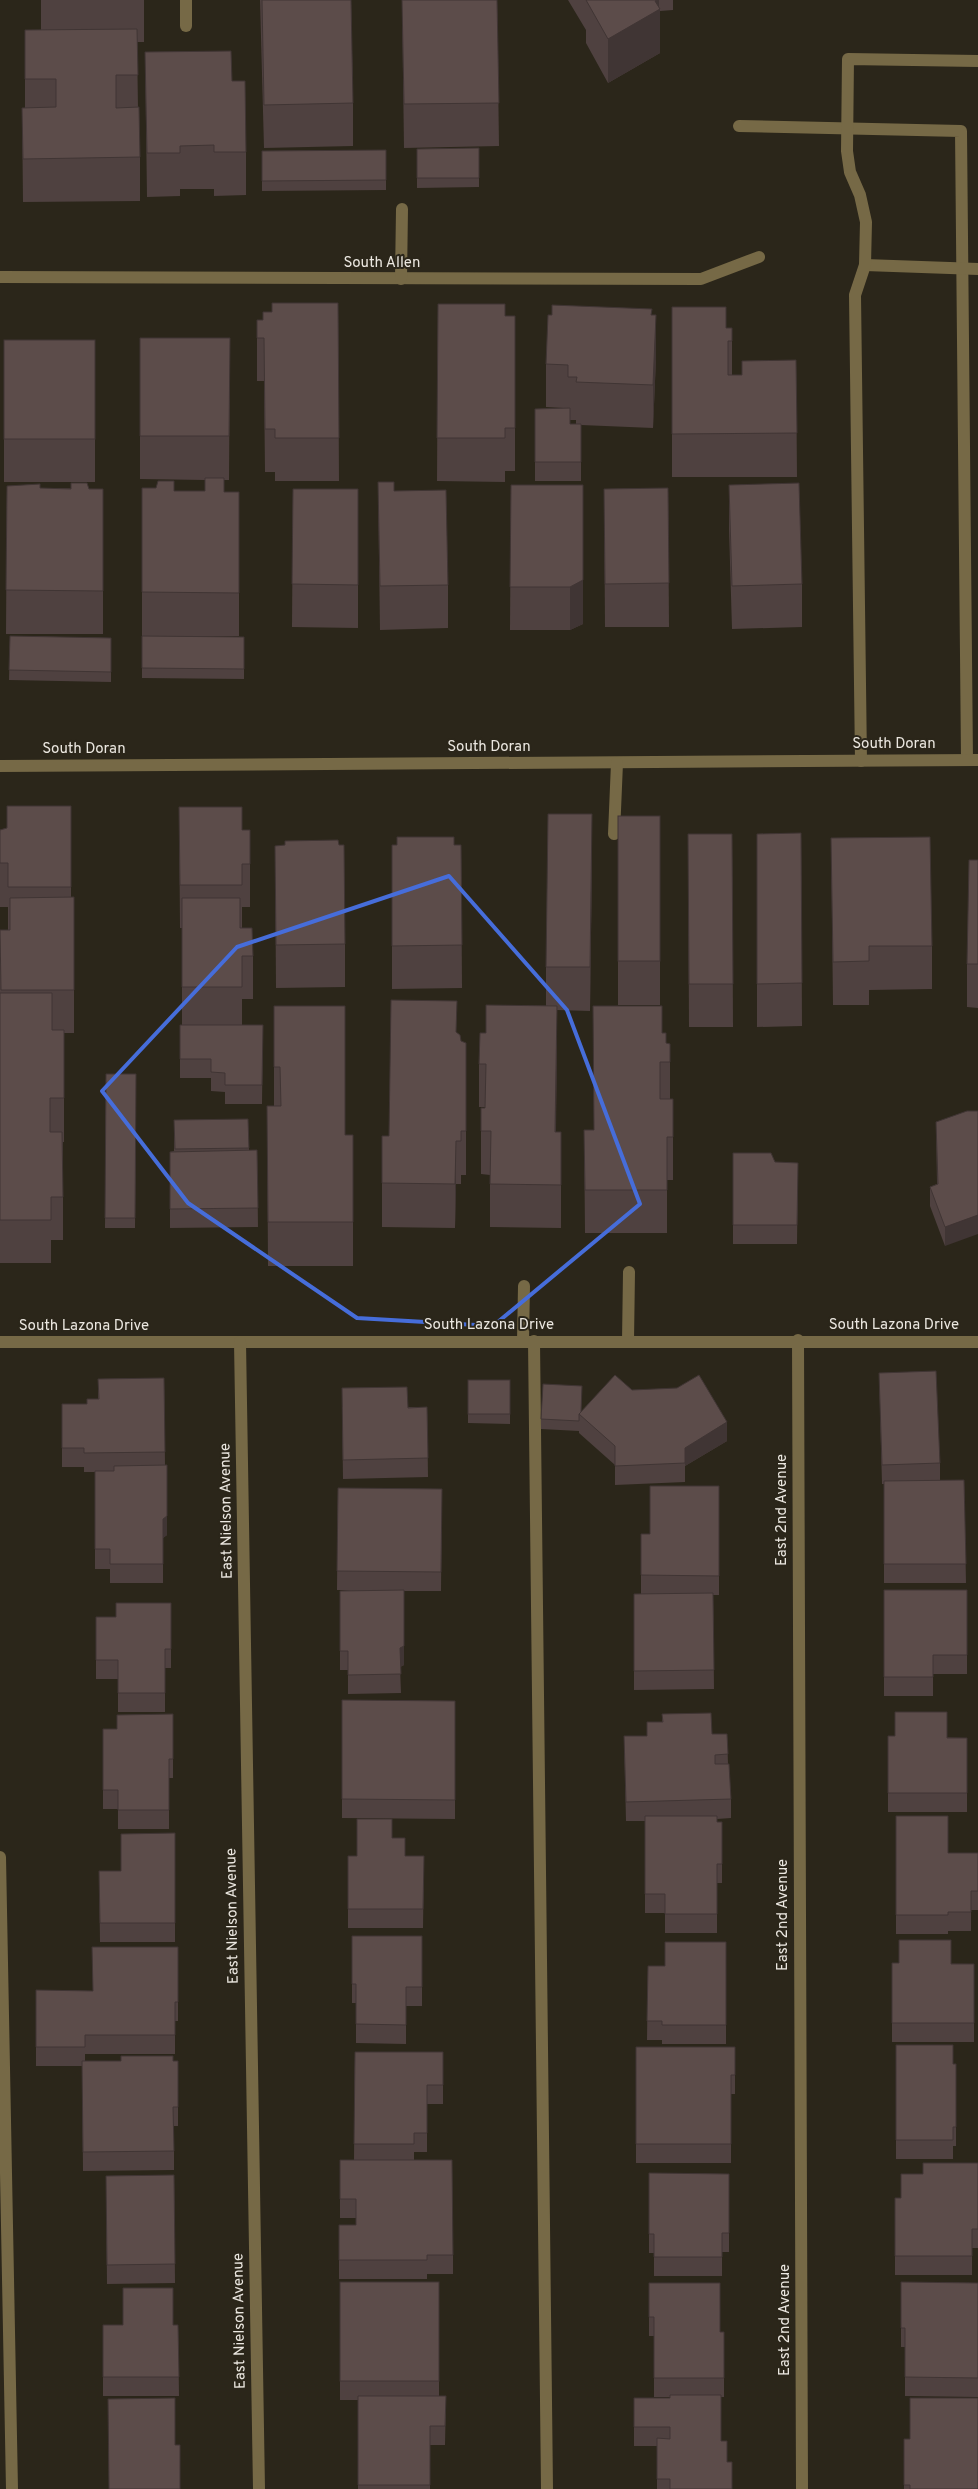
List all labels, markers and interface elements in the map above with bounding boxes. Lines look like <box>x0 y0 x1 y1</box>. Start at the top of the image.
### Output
street label: South Allen <box>344 254 420 273</box>
street label: South Doran <box>852 735 936 754</box>
street label: South Doran <box>447 738 531 757</box>
street label: South Doran <box>42 740 126 759</box>
street label: South Lazona Drive <box>424 1316 554 1335</box>
street label: South Lazona Drive <box>829 1316 959 1335</box>
street label: South Lazona Drive <box>19 1317 149 1336</box>
street label: East Nielson Avenue <box>216 1443 238 1579</box>
street label: East 2nd Avenue <box>773 1454 792 1566</box>
street label: East Nielson Avenue <box>222 1848 244 1984</box>
street label: East 2nd Avenue <box>774 1859 793 1971</box>
street label: East Nielson Avenue <box>229 2253 251 2389</box>
street label: East 2nd Avenue <box>776 2264 795 2376</box>

